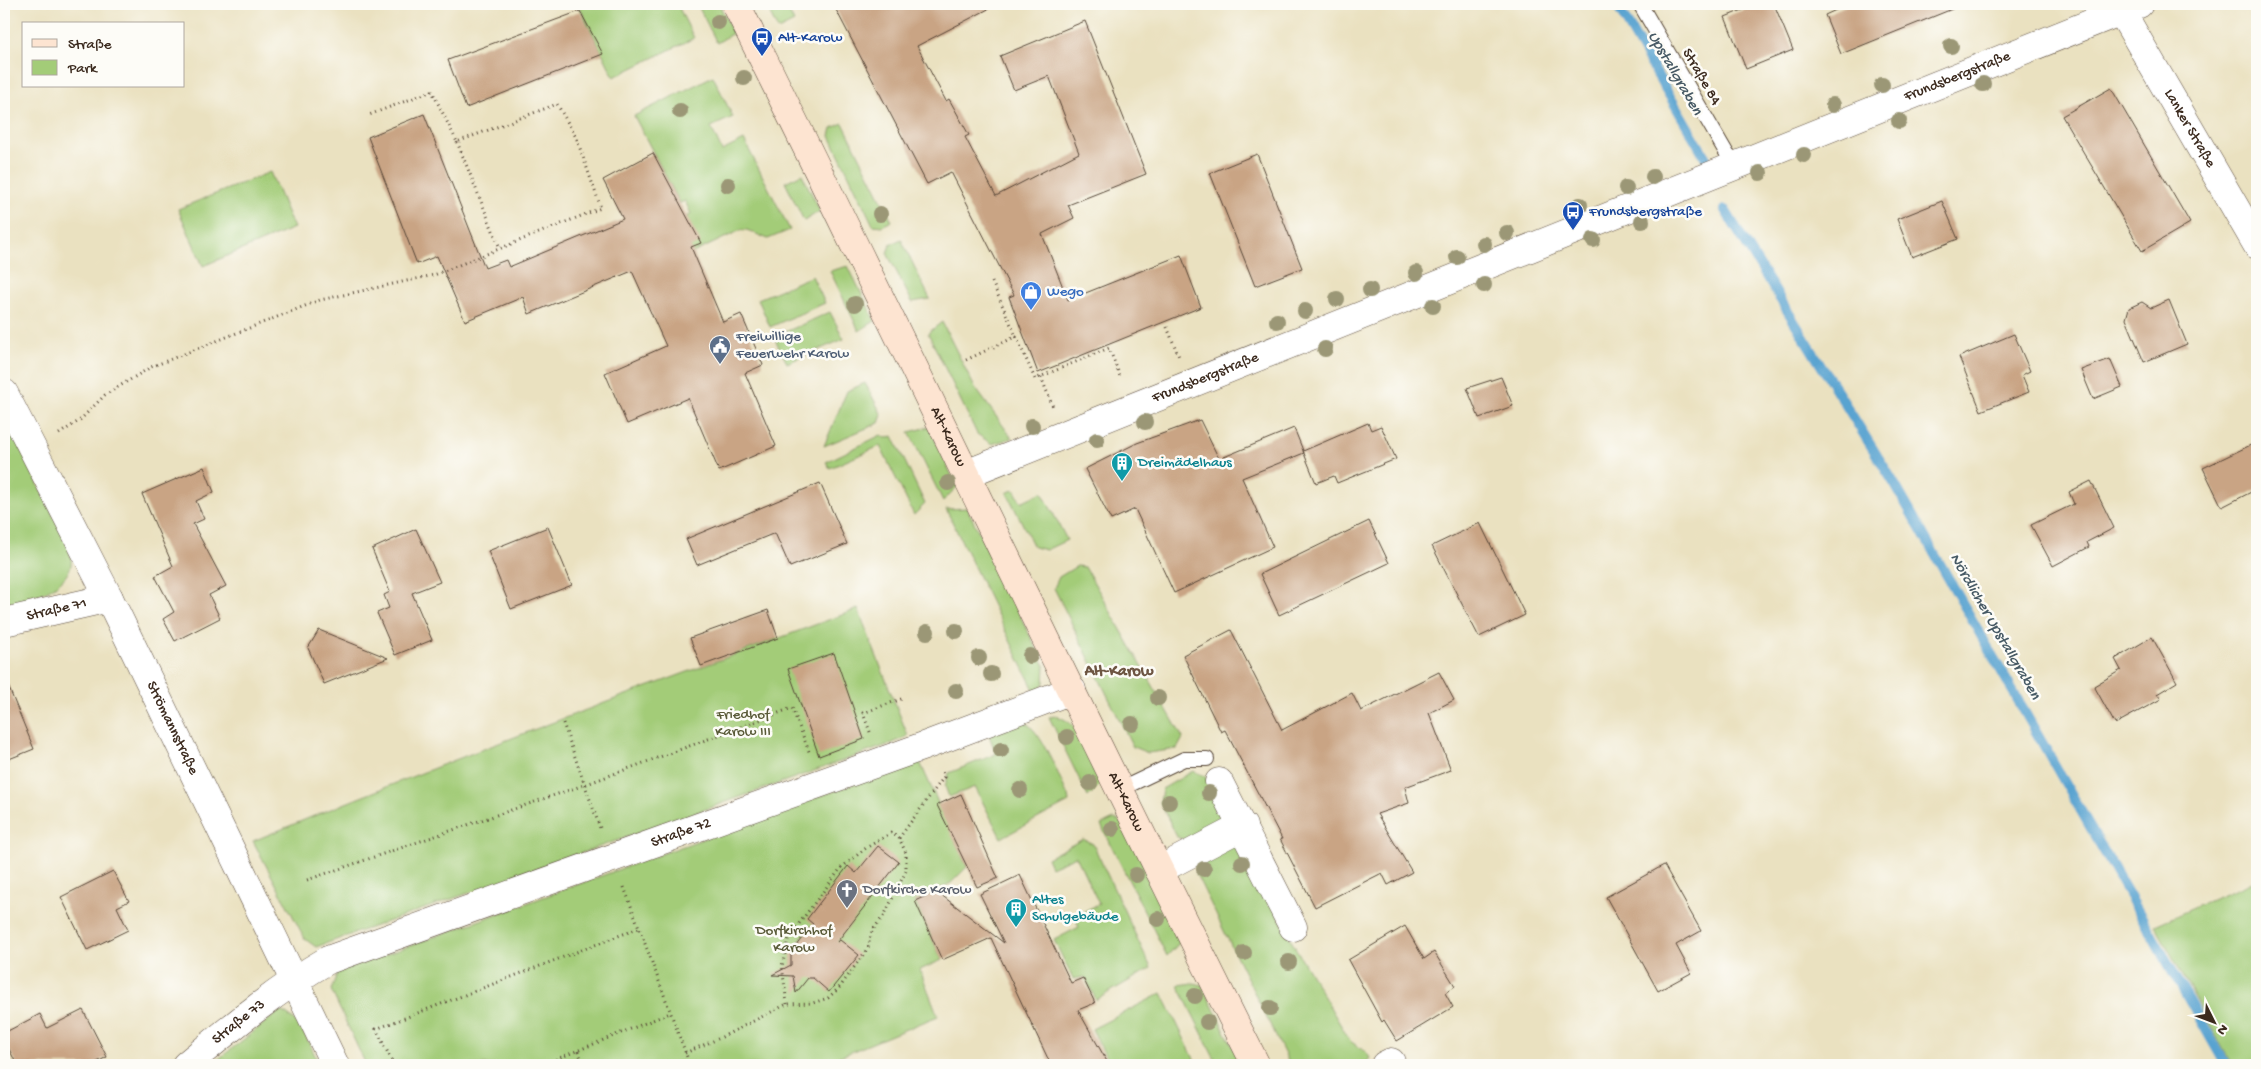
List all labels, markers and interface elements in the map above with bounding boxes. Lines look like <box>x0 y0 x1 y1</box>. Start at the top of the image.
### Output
legend <box>22 22 185 88</box>
bus stop icon: Alt-Karow <box>750 26 774 57</box>
place label: Alt-Karow <box>778 29 843 47</box>
water label: Upstallgraben <box>1642 29 1706 120</box>
text: Straße <box>68 36 112 54</box>
street label: Straße 84 <box>1678 45 1724 109</box>
street label: Frundsbergstraße <box>1901 47 2014 107</box>
text: Park <box>67 60 98 78</box>
street label: Lanker Straße <box>2159 86 2219 171</box>
bus stop icon: Frundsbergstraße <box>1561 200 1585 231</box>
place label: Frundsbergstraße <box>1588 203 1702 221</box>
shop icon: Wego <box>1019 280 1043 311</box>
place label: Wego <box>1047 283 1084 301</box>
place label: Freiwillige Feuerwehr Karow <box>735 328 849 363</box>
public building icon: Freiwillige Feuerwehr Karow <box>708 334 732 365</box>
street label: Frundsbergstraße <box>1149 349 1262 408</box>
street label: Alt-Karow <box>926 404 970 470</box>
building icon: Dreimädelhaus <box>1110 451 1134 482</box>
place label: Dreimädelhaus <box>1137 454 1232 472</box>
water label: Nördlicher Upstallgraben <box>1944 550 2044 704</box>
street label: Straße 71 <box>25 594 88 626</box>
district label: Alt-Karow <box>1084 663 1154 682</box>
street label: Strömannstraße <box>142 679 202 778</box>
park label: Friedhof Karow III <box>715 706 771 741</box>
street label: Alt-Karow <box>1103 769 1148 835</box>
street label: Straße 72 <box>649 814 713 852</box>
church icon: Dorfkirche Karow <box>835 878 859 909</box>
place label: Dorfkirche Karow <box>862 881 972 899</box>
place label: Altes Schulgebäude <box>1032 891 1119 926</box>
building icon: Altes Schulgebäude <box>1004 897 1028 928</box>
park label: Dorfkirchhof Karow <box>755 922 834 957</box>
street label: Straße 73 <box>209 996 269 1049</box>
north arrow <box>2188 996 2238 1046</box>
text: N <box>2212 1020 2231 1038</box>

